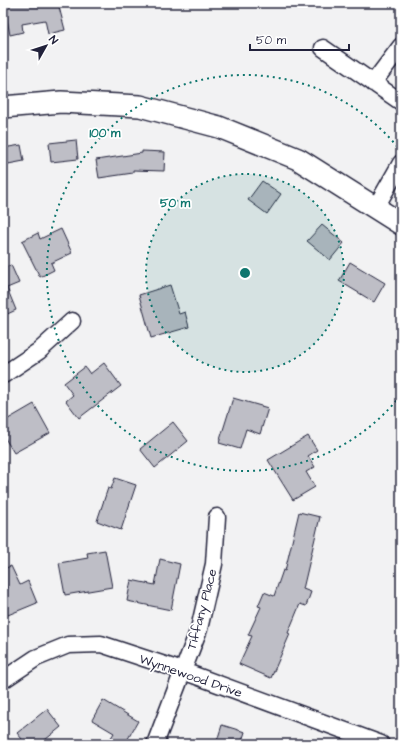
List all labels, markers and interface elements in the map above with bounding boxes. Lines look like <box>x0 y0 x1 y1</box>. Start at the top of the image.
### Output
north arrow <box>26 26 66 66</box>
scale bar <box>250 26 349 52</box>
text: 50 m <box>256 32 287 49</box>
text: N <box>45 33 61 47</box>
text: 100 m <box>90 125 121 142</box>
text: 50 m <box>160 195 191 212</box>
centre of rings <box>238 266 252 280</box>
street label: Tiffany Place <box>183 567 222 652</box>
street label: Wynnewood Drive <box>136 650 245 703</box>

